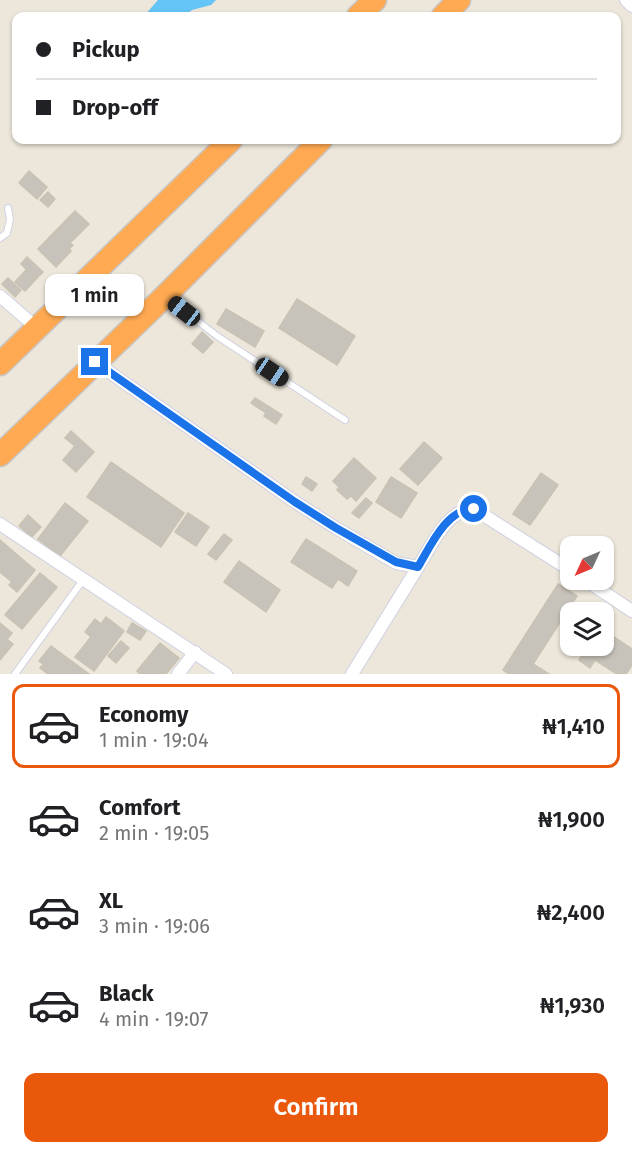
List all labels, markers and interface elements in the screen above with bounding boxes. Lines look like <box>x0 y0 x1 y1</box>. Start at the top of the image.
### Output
text: Pickup <box>72 36 140 63</box>
text: Drop-off <box>72 94 158 121</box>
callout: 1 min <box>46 275 144 317</box>
text: 1 min <box>70 283 119 307</box>
car <box>164 293 204 329</box>
route end <box>81 348 108 375</box>
car <box>252 354 292 390</box>
route start <box>460 495 487 522</box>
north arrow <box>560 536 614 590</box>
map controls <box>560 536 614 656</box>
button: layers <box>560 602 614 656</box>
icon: car <box>27 699 81 753</box>
text: Economy <box>99 701 188 728</box>
text: ₦1,410 <box>542 713 605 740</box>
text: 1 min · 19:04 <box>99 728 209 752</box>
icon: car <box>27 792 81 846</box>
text: Comfort <box>99 794 180 821</box>
text: ₦1,900 <box>538 806 605 833</box>
text: 2 min · 19:05 <box>99 821 209 845</box>
icon: car <box>27 885 81 939</box>
text: XL <box>99 887 123 914</box>
text: ₦2,400 <box>537 899 605 926</box>
text: 3 min · 19:06 <box>99 914 210 938</box>
icon: car <box>27 978 81 1032</box>
text: Black <box>99 980 154 1007</box>
text: ₦1,930 <box>540 992 605 1019</box>
text: 4 min · 19:07 <box>99 1007 208 1031</box>
button: Confirm <box>24 1073 608 1142</box>

